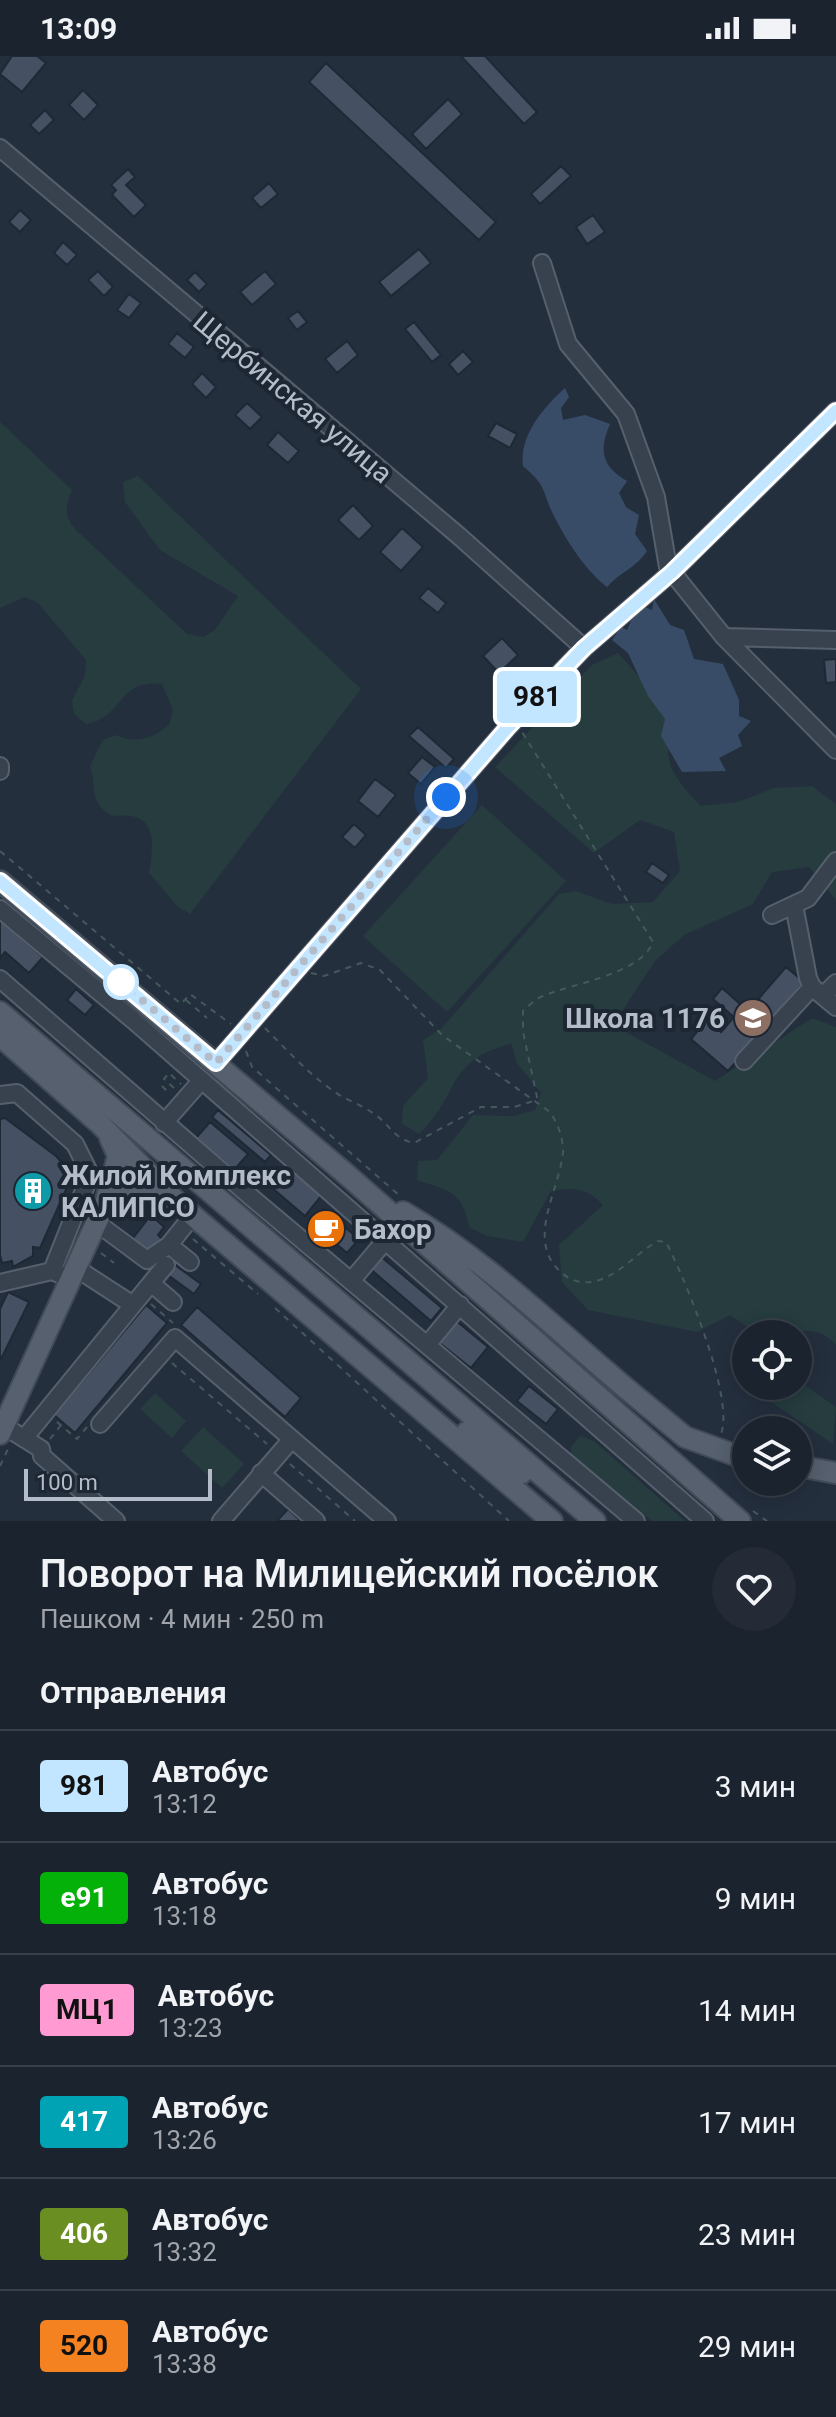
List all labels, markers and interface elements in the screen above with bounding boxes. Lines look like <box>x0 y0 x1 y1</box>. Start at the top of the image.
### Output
text: 13:09 <box>40 11 117 46</box>
street label: Щербинская улица <box>187 305 399 490</box>
line badge: 981 <box>491 671 583 723</box>
text: 981 <box>513 680 561 713</box>
your location <box>426 777 466 817</box>
unlabelled marker <box>104 965 138 999</box>
school or university icon: Школа 1176 <box>732 997 774 1039</box>
place label: Школа 1176 <box>565 1002 725 1035</box>
place label: Жилой Комплекс КАЛИПСО <box>61 1159 291 1224</box>
building icon: Жилой Комплекс КАЛИПСО <box>12 1170 54 1212</box>
cafe icon: Бахор <box>305 1208 347 1250</box>
place label: Бахор <box>354 1213 432 1246</box>
map controls <box>732 1320 812 1496</box>
button: locate <box>732 1320 812 1400</box>
button: layers <box>732 1416 812 1496</box>
scale bar <box>24 1465 212 1501</box>
text: 100 m <box>36 1470 98 1495</box>
button: heart <box>712 1547 796 1631</box>
text: Поворот на Милицейский посёлок <box>40 1552 658 1596</box>
text: Пешком · 4 мин · 250 m <box>40 1604 324 1634</box>
text: Отправления <box>40 1675 227 1710</box>
text: Автобус <box>152 1754 268 1789</box>
text: 981 <box>60 1769 108 1802</box>
text: 3 мин <box>715 1769 796 1804</box>
text: 13:12 <box>152 1789 217 1819</box>
text: Автобус <box>152 1866 268 1901</box>
text: е91 <box>60 1881 108 1914</box>
text: 9 мин <box>715 1881 796 1916</box>
text: 13:18 <box>152 1901 217 1931</box>
text: Автобус <box>158 1978 274 2013</box>
text: МЦ1 <box>56 1993 118 2026</box>
text: 14 мин <box>698 1993 796 2028</box>
text: 13:23 <box>158 2013 223 2043</box>
text: Автобус <box>152 2090 268 2125</box>
text: 417 <box>60 2105 108 2138</box>
text: 17 мин <box>698 2105 796 2140</box>
text: 13:26 <box>152 2125 217 2155</box>
text: Автобус <box>152 2202 268 2237</box>
text: 406 <box>60 2217 108 2250</box>
text: 23 мин <box>698 2217 796 2252</box>
text: 13:32 <box>152 2237 217 2267</box>
text: Автобус <box>152 2314 268 2349</box>
text: 520 <box>60 2329 108 2362</box>
text: 29 мин <box>698 2329 796 2364</box>
text: 13:38 <box>152 2349 217 2379</box>

